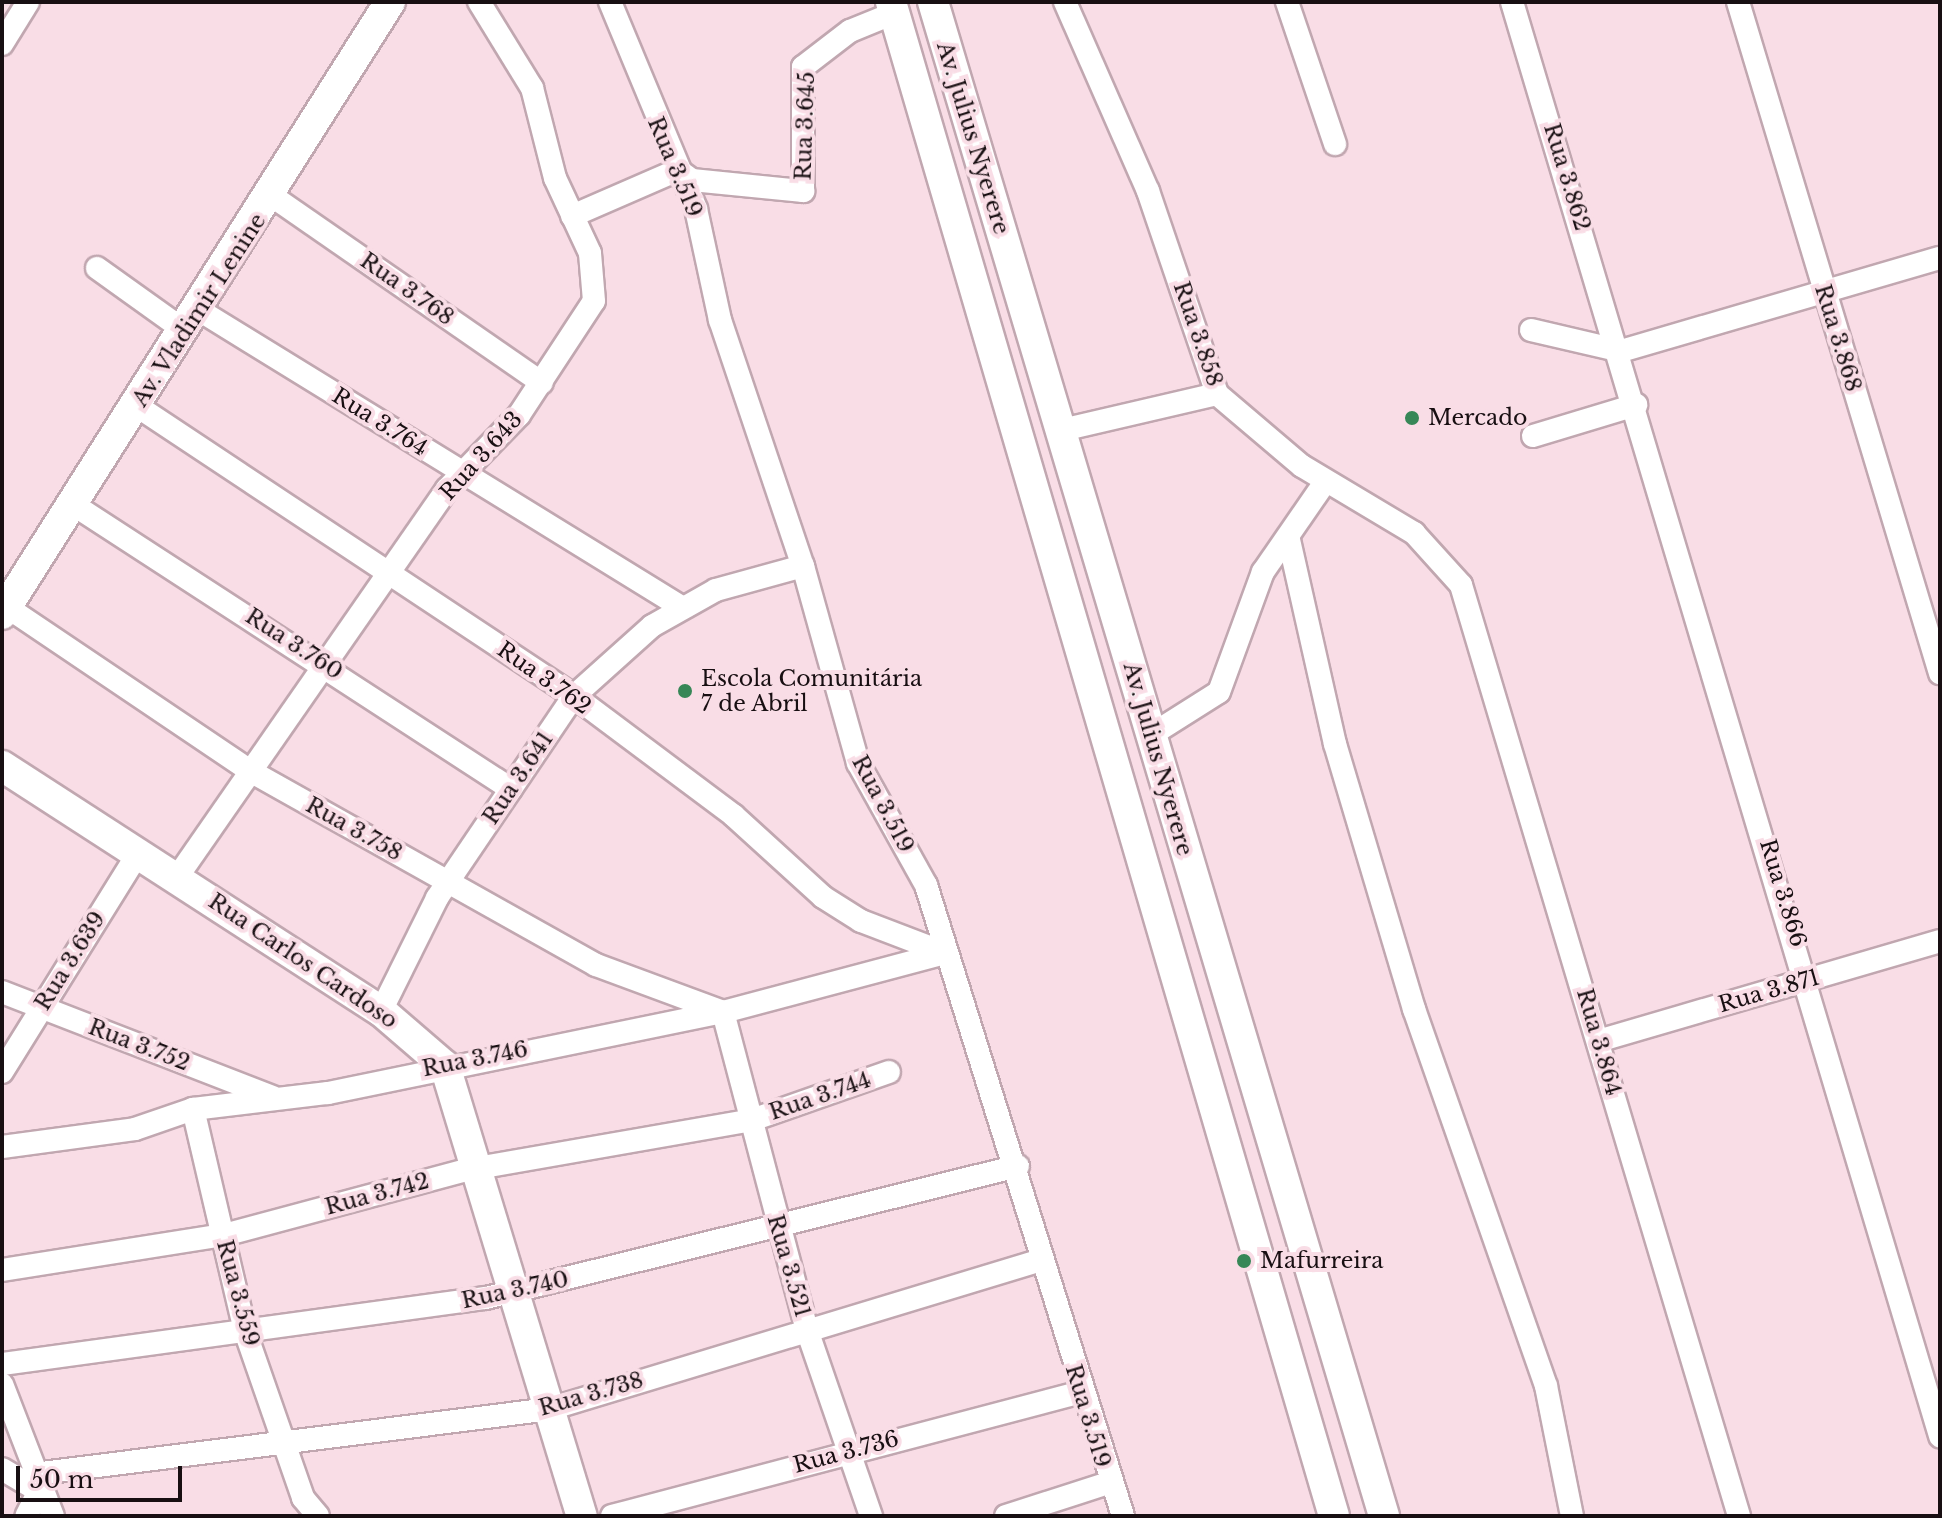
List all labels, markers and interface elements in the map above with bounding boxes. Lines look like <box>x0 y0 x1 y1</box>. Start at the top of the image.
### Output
street label: Av. Julius Nyerere <box>931 39 1015 237</box>
street label: Rua 3.645 <box>790 71 820 181</box>
street label: Rua 3.519 <box>642 113 708 221</box>
street label: Rua 3.862 <box>1538 120 1596 234</box>
street label: Av. Vladimir Lenine <box>126 208 272 412</box>
street label: Rua 3.768 <box>355 247 459 331</box>
street label: Rua 3.858 <box>1168 278 1228 390</box>
street label: Rua 3.868 <box>1809 281 1867 395</box>
street label: Rua 3.764 <box>327 382 433 462</box>
place label: Mercado <box>1428 405 1528 431</box>
street label: Rua 3.643 <box>434 406 528 506</box>
marker: Mercado <box>1403 409 1421 427</box>
street label: Rua 3.760 <box>240 603 348 685</box>
street label: Rua 3.762 <box>492 636 596 720</box>
street label: Av. Julius Nyerere <box>1118 659 1198 859</box>
place label: Escola Comunitária 7 de Abril <box>701 665 923 716</box>
marker: Escola Comunitária 7 de Abril <box>676 682 694 700</box>
street label: Rua 3.641 <box>477 726 559 830</box>
street label: Rua 3.519 <box>846 751 920 857</box>
street label: Rua 3.758 <box>301 792 407 866</box>
street label: Rua 3.866 <box>1754 836 1812 950</box>
street label: Rua Carlos Cardoso <box>203 888 403 1034</box>
street label: Rua 3.639 <box>29 907 111 1015</box>
street label: Rua 3.871 <box>1715 964 1823 1018</box>
street label: Rua 3.864 <box>1571 985 1627 1099</box>
street label: Rua 3.752 <box>85 1014 193 1076</box>
street label: Rua 3.746 <box>420 1036 530 1082</box>
street label: Rua 3.744 <box>766 1066 874 1126</box>
street label: Rua 3.742 <box>322 1167 432 1221</box>
street label: Rua 3.521 <box>762 1212 816 1320</box>
street label: Rua 3.559 <box>211 1237 265 1349</box>
place label: Mafurreira <box>1260 1248 1384 1274</box>
marker: Mafurreira <box>1235 1252 1253 1270</box>
street label: Rua 3.740 <box>459 1266 571 1314</box>
street label: Rua 3.519 <box>1060 1361 1116 1471</box>
street label: Rua 3.738 <box>536 1366 646 1422</box>
street label: Rua 3.736 <box>790 1425 902 1479</box>
scale bar <box>20 1450 186 1500</box>
text: 50 m <box>30 1465 93 1494</box>

